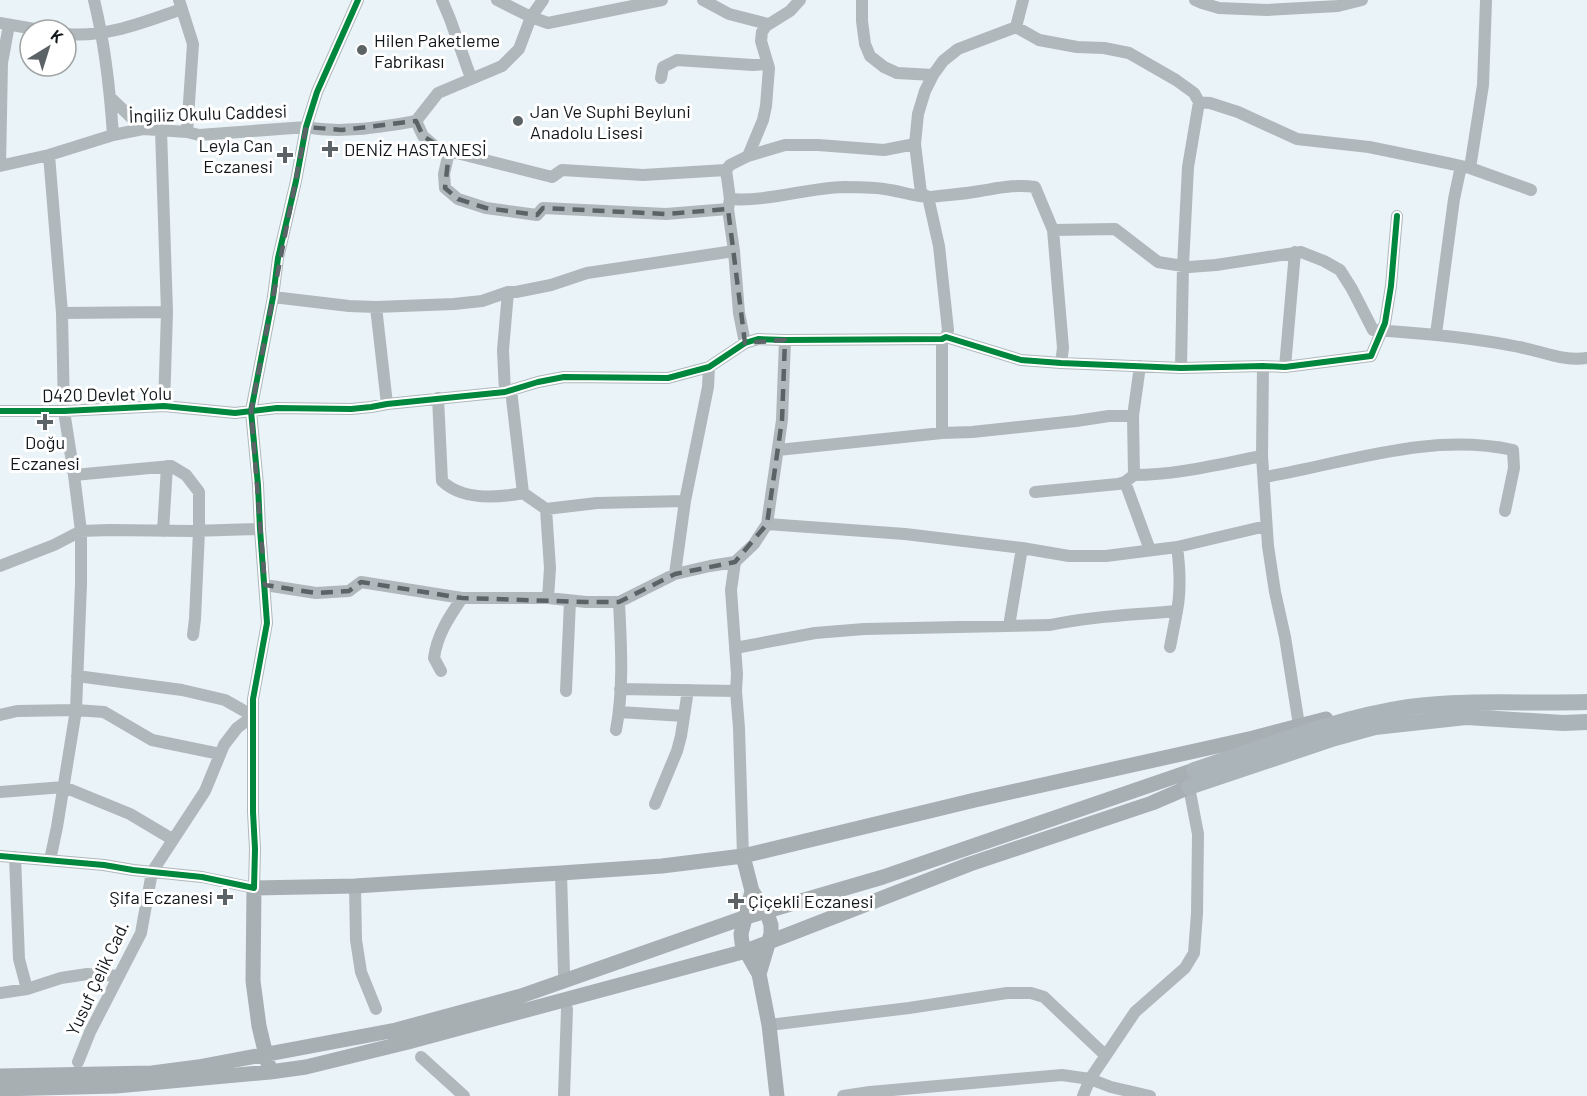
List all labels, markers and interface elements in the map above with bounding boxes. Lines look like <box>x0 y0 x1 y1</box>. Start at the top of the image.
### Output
north arrow <box>18 18 78 78</box>
text: K <box>48 25 67 46</box>
place label: Hilen Paketleme Fabrikası <box>374 29 500 72</box>
marker: Hilen Paketleme Fabrikası <box>355 43 369 57</box>
street label: İngiliz Okulu Caddesi <box>128 99 288 127</box>
place label: Jan Ve Suphi Beyluni Anadolu Lisesi <box>530 100 691 143</box>
marker: Jan Ve Suphi Beyluni Anadolu Lisesi <box>511 114 525 128</box>
place label: Leyla Can Eczanesi <box>198 134 273 177</box>
place label: DENİZ HASTANESİ <box>344 138 487 160</box>
marker: DENİZ HASTANESİ <box>321 140 339 158</box>
marker: Leyla Can Eczanesi <box>278 148 292 162</box>
street label: D420 Devlet Yolu <box>42 382 172 406</box>
marker: Doğu Eczanesi <box>38 415 52 429</box>
place label: Doğu Eczanesi <box>10 431 80 474</box>
place label: Şifa Eczanesi <box>109 886 213 908</box>
marker: Şifa Eczanesi <box>218 890 232 904</box>
place label: Çiçekli Eczanesi <box>748 890 874 912</box>
marker: Çiçekli Eczanesi <box>729 894 743 908</box>
street label: Yusuf Çelik Cad. <box>61 917 133 1039</box>

